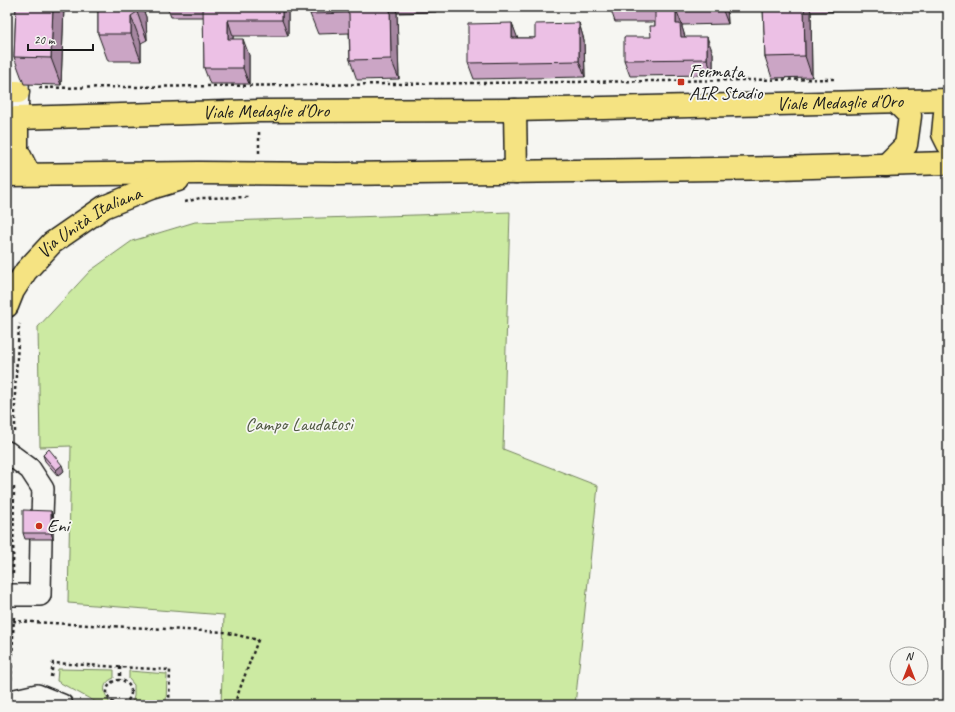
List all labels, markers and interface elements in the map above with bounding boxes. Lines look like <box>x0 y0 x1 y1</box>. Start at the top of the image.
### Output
scale bar <box>28 26 93 52</box>
text: 20 m <box>34 32 56 48</box>
place label: Fermata AIR Stadio <box>689 59 764 105</box>
marker: Fermata AIR Stadio <box>676 77 686 87</box>
street label: Viale Medaglie d'Oro <box>776 89 905 116</box>
street label: Viale Medaglie d'Oro <box>202 99 330 125</box>
street label: Via Unità Italiana <box>32 181 146 264</box>
park label: Campo Laudatosì <box>245 412 354 436</box>
place label: Eni <box>47 514 72 538</box>
marker: Eni <box>34 521 44 531</box>
north arrow <box>889 646 929 686</box>
text: N <box>906 649 915 663</box>

